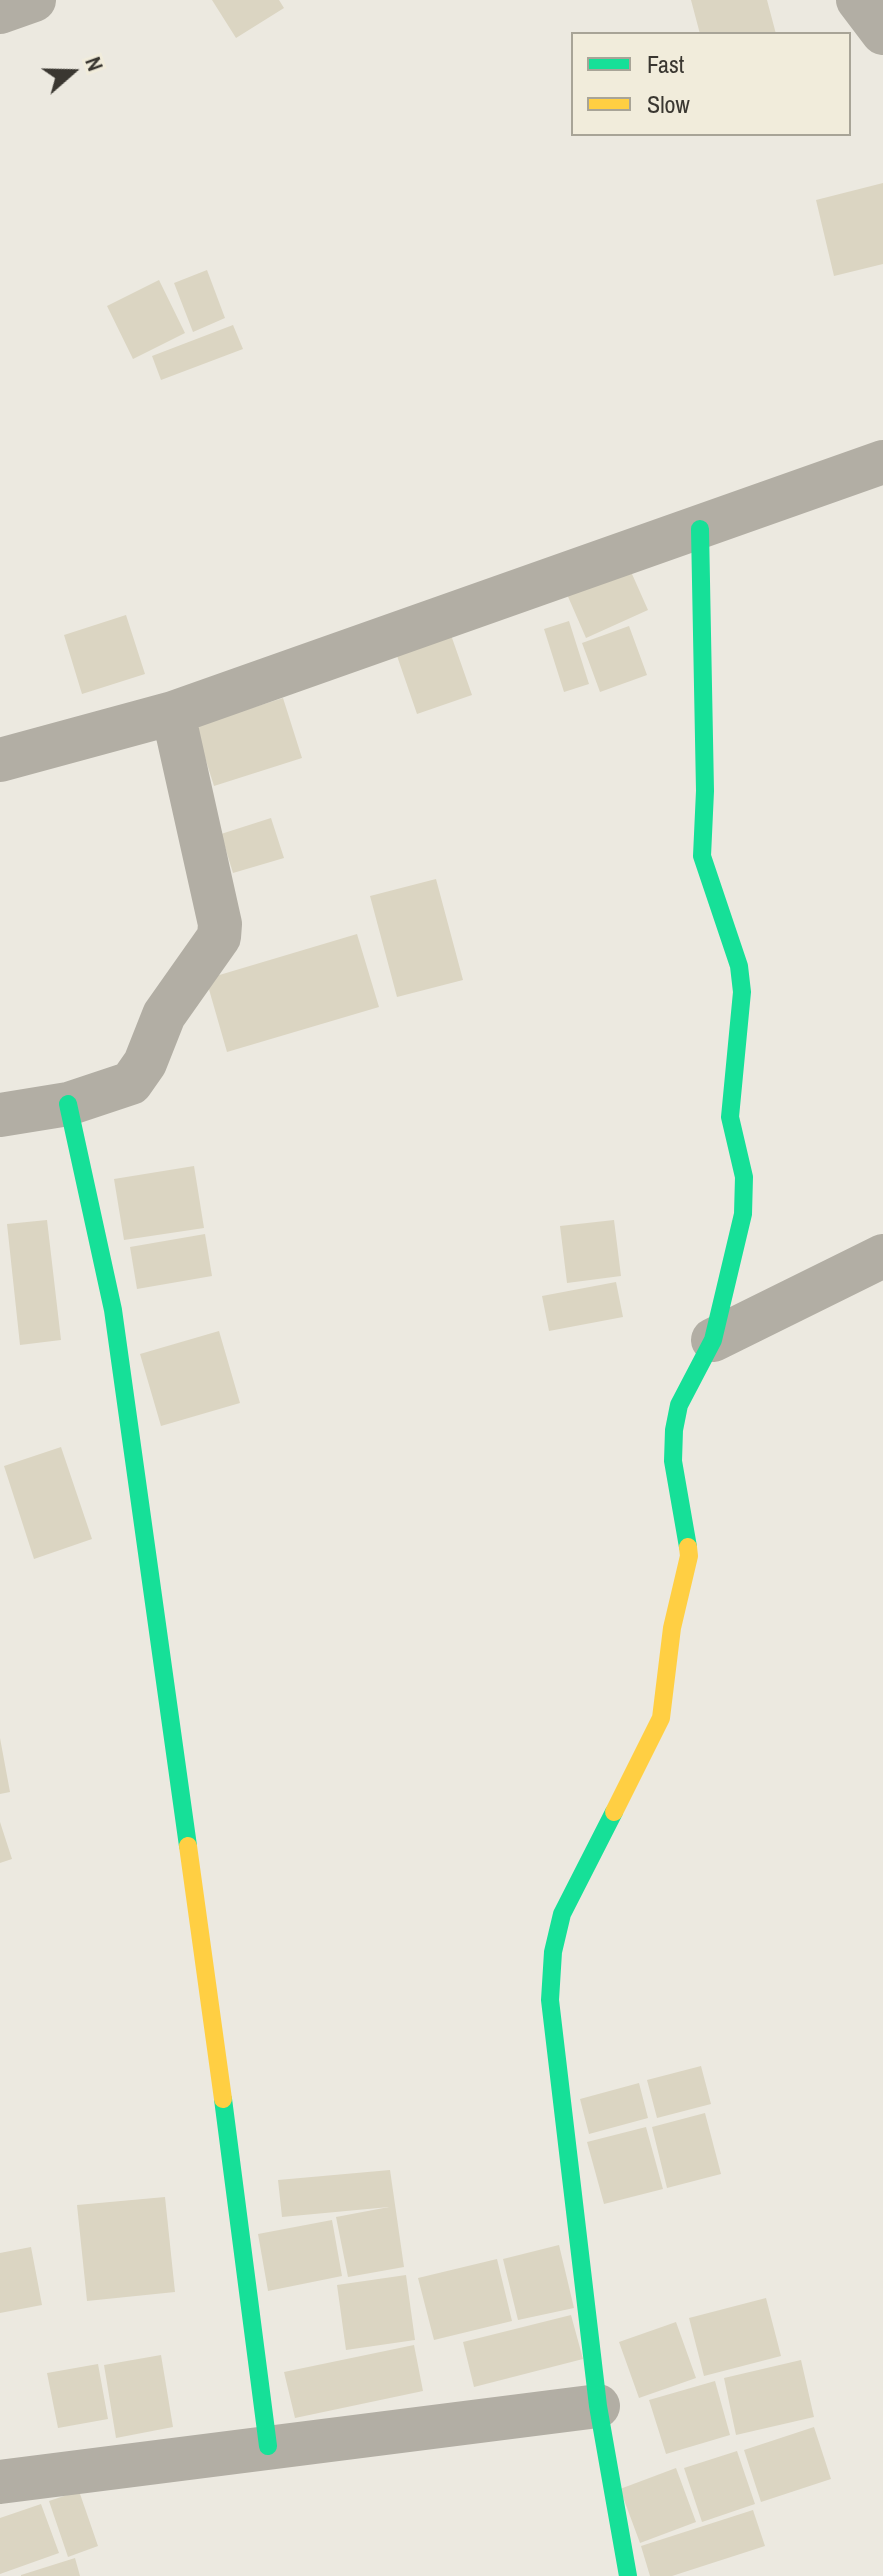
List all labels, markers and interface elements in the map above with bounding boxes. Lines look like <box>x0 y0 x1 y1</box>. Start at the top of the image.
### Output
north arrow <box>32 32 112 112</box>
legend <box>571 32 851 136</box>
text: Fast <box>647 48 684 80</box>
text: N <box>78 53 111 75</box>
text: Slow <box>647 88 690 120</box>

